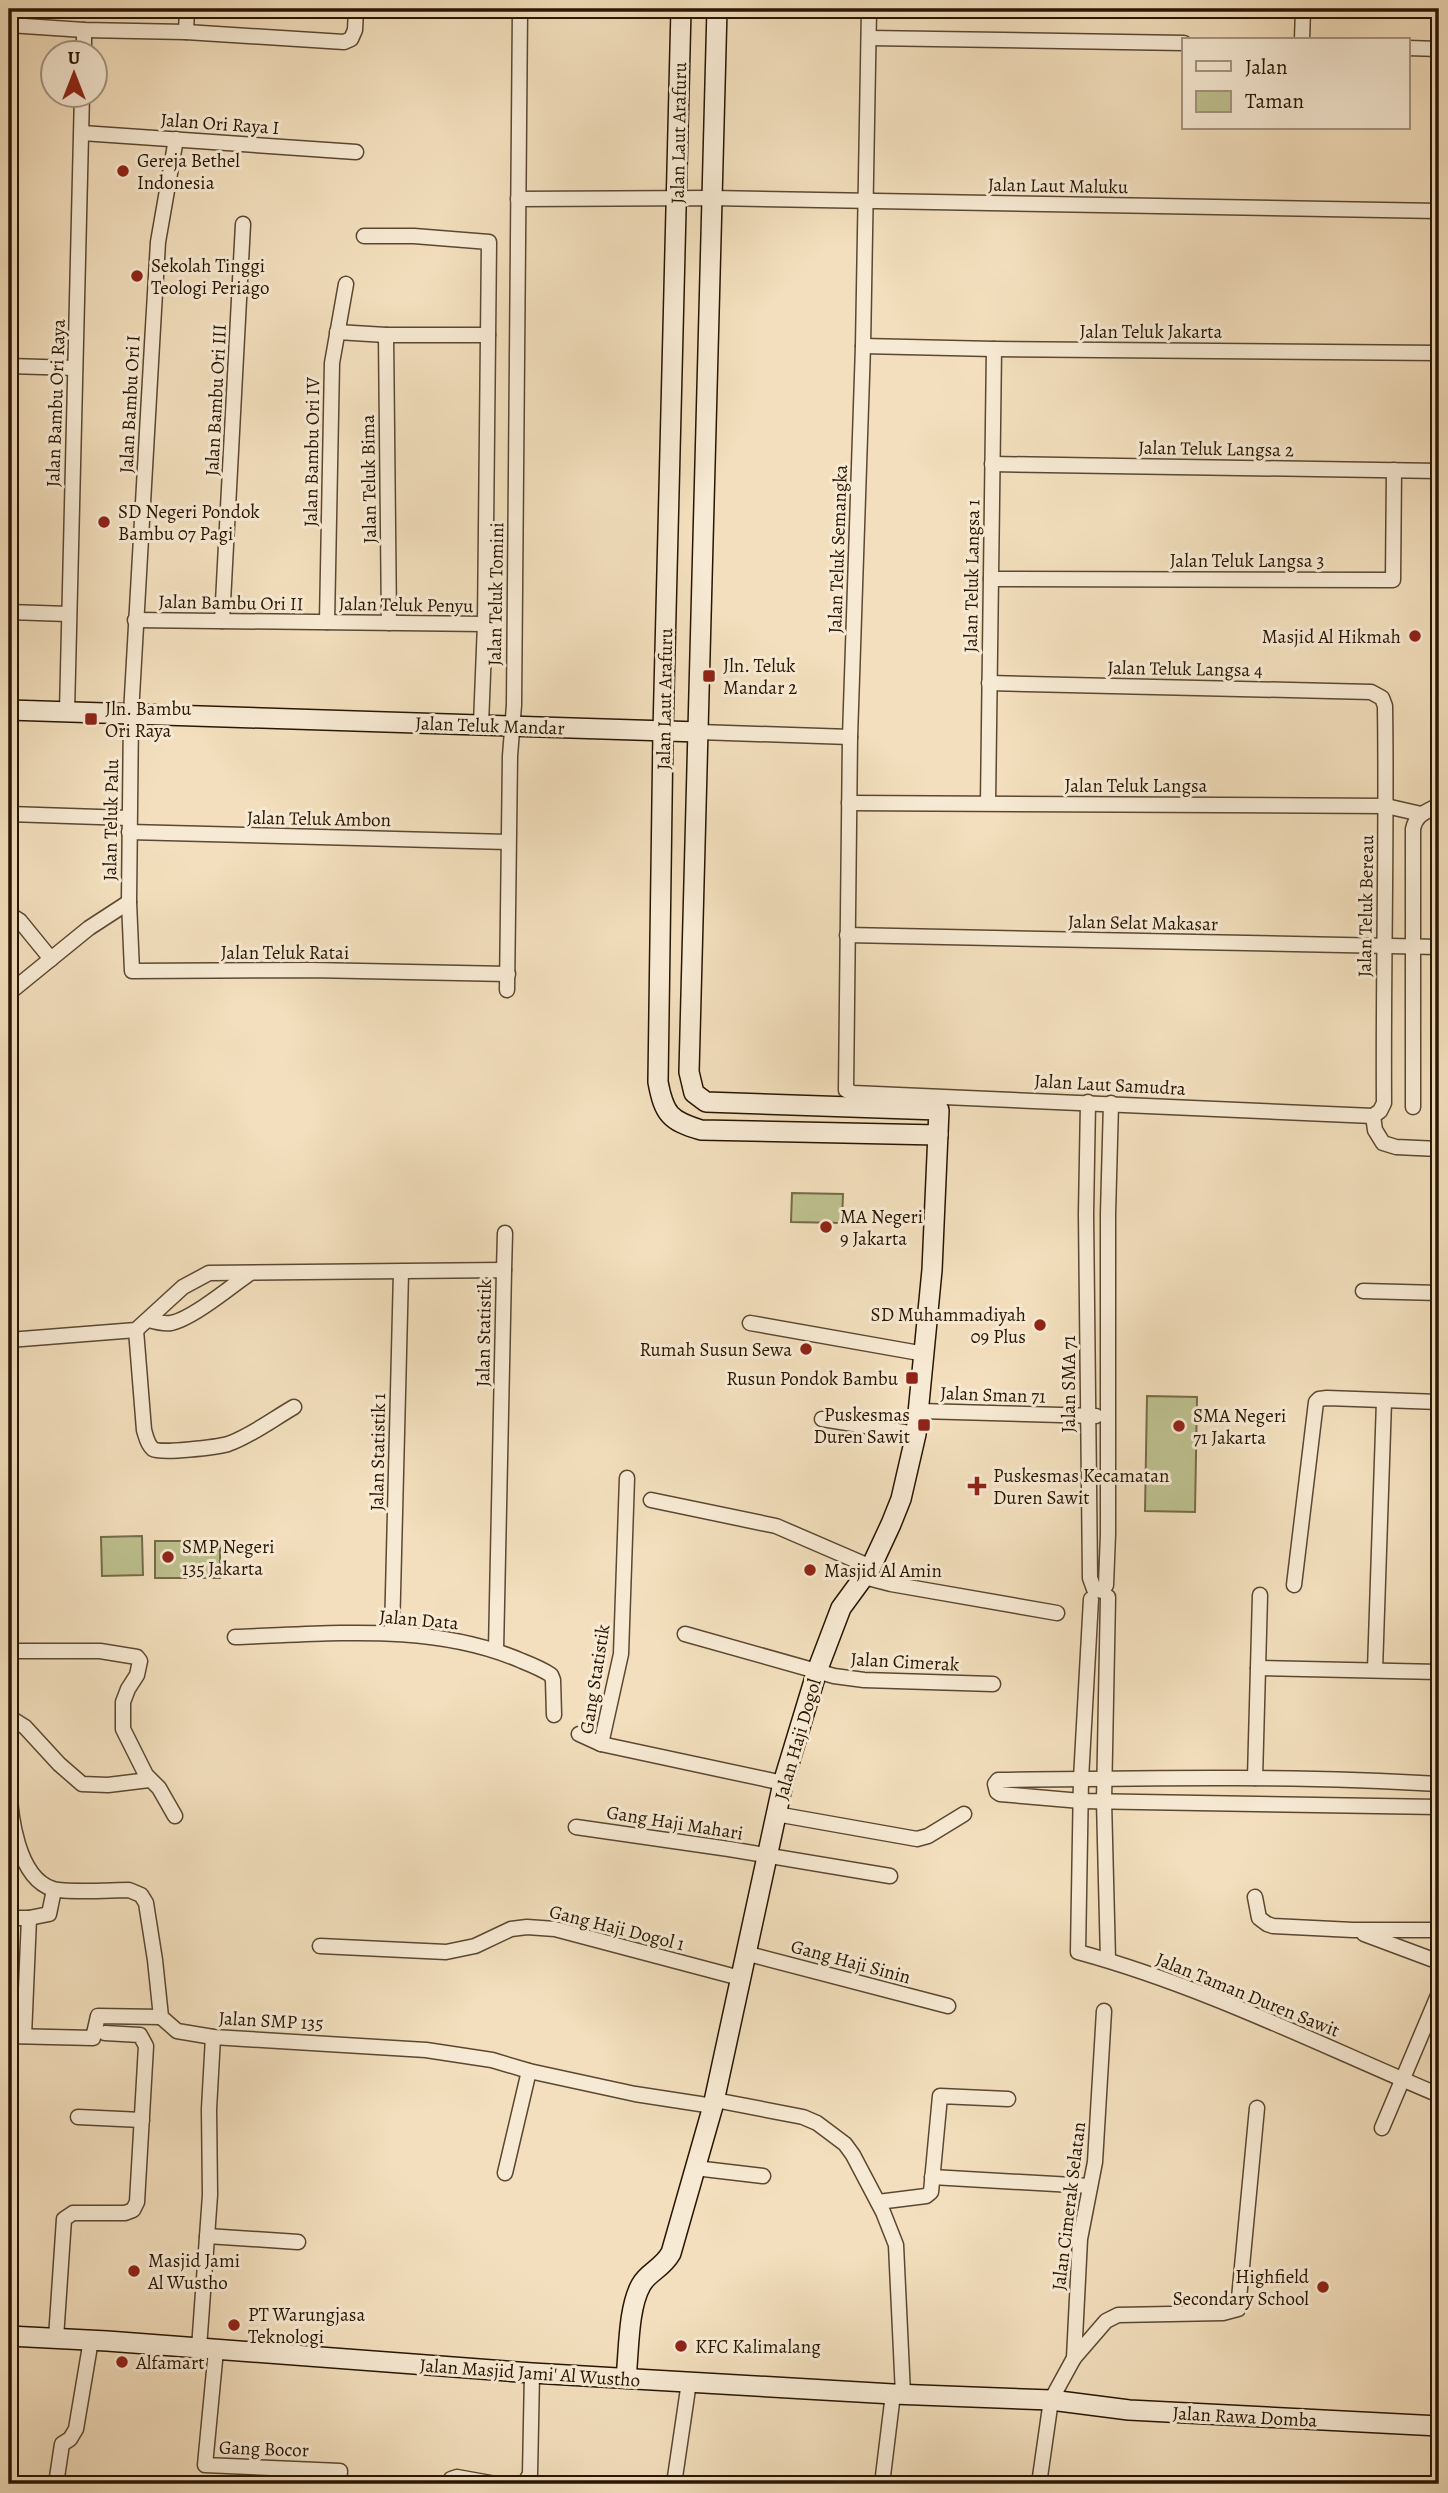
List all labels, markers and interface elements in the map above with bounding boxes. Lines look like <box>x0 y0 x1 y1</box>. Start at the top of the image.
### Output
north arrow <box>38 38 108 108</box>
legend <box>1182 38 1410 130</box>
text: U <box>68 45 81 71</box>
text: Jalan <box>1245 53 1287 81</box>
street label: Jalan Laut Arafuru <box>665 61 693 204</box>
text: Taman <box>1245 87 1304 115</box>
street label: Jalan Ori Raya I <box>160 107 280 141</box>
place label: Gereja Bethel Indonesia <box>137 148 240 196</box>
marker: Gereja Bethel Indonesia <box>115 163 131 179</box>
street label: Jalan Laut Maluku <box>988 172 1129 200</box>
place label: Sekolah Tinggi Teologi Periago <box>151 253 270 301</box>
marker: Sekolah Tinggi Teologi Periago <box>129 268 145 284</box>
street label: Jalan Bambu Ori Raya <box>40 318 72 488</box>
street label: Jalan Teluk Jakarta <box>1080 319 1223 345</box>
street label: Jalan Bambu Ori III <box>199 323 233 477</box>
street label: Jalan Bambu Ori I <box>113 334 147 474</box>
street label: Jalan Bambu Ori IV <box>298 376 326 527</box>
street label: Jalan Teluk Bima <box>355 414 383 544</box>
street label: Jalan Teluk Langsa 2 <box>1138 435 1294 463</box>
street label: Jalan Teluk Semangka <box>822 464 854 634</box>
place label: SD Negeri Pondok Bambu 07 Pagi <box>118 499 260 547</box>
street label: Jalan Teluk Langsa 1 <box>958 499 986 653</box>
marker: SD Negeri Pondok Bambu 07 Pagi <box>96 514 112 530</box>
street label: Jalan Teluk Tomini <box>482 522 510 666</box>
street label: Jalan Teluk Langsa 3 <box>1170 548 1324 574</box>
street label: Jalan Bambu Ori II <box>158 589 304 617</box>
street label: Jalan Teluk Penyu <box>338 591 474 619</box>
place label: Masjid Al Hikmah <box>1262 624 1401 650</box>
street label: Jalan Laut Arafuru <box>651 627 679 770</box>
marker: Masjid Al Hikmah <box>1407 628 1423 644</box>
place label: Jln. Teluk Mandar 2 <box>723 653 797 701</box>
street label: Jalan Teluk Langsa 4 <box>1107 655 1263 683</box>
marker: Jln. Teluk Mandar 2 <box>701 668 717 684</box>
place label: Jln. Bambu Ori Raya <box>105 696 192 744</box>
street label: Jalan Teluk Mandar <box>415 710 565 742</box>
marker: Jln. Bambu Ori Raya <box>83 711 99 727</box>
street label: Jalan Teluk Palu <box>97 758 125 881</box>
street label: Jalan Teluk Langsa <box>1065 773 1208 799</box>
street label: Jalan Teluk Ambon <box>247 805 391 833</box>
street label: Jalan Teluk Bereau <box>1352 834 1380 977</box>
street label: Jalan Selat Makasar <box>1068 909 1218 937</box>
street label: Jalan Teluk Ratai <box>221 940 349 966</box>
street label: Jalan Laut Samudra <box>1034 1068 1187 1102</box>
place label: MA Negeri 9 Jakarta <box>840 1204 923 1252</box>
marker: MA Negeri 9 Jakarta <box>818 1219 834 1235</box>
street label: Jalan Statistik <box>470 1278 498 1387</box>
place label: SD Muhammadiyah 09 Plus <box>871 1302 1026 1350</box>
marker: SD Muhammadiyah 09 Plus <box>1032 1317 1048 1333</box>
street label: Jalan SMA 71 <box>1056 1335 1082 1433</box>
place label: Rumah Susun Sewa <box>640 1337 792 1363</box>
marker: Rumah Susun Sewa <box>798 1341 814 1357</box>
place label: Rusun Pondok Bambu <box>726 1366 899 1392</box>
marker: Rusun Pondok Bambu <box>904 1370 920 1386</box>
street label: Jalan Sman 71 <box>940 1380 1047 1410</box>
street label: Jalan Statistik 1 <box>364 1392 392 1511</box>
place label: Puskesmas Duren Sawit <box>813 1402 910 1450</box>
place label: SMA Negeri 71 Jakarta <box>1193 1403 1286 1451</box>
marker: Puskesmas Duren Sawit <box>916 1417 932 1433</box>
marker: SMA Negeri 71 Jakarta <box>1171 1418 1187 1434</box>
place label: Puskesmas Kecamatan Duren Sawit <box>993 1463 1169 1511</box>
marker: Puskesmas Kecamatan Duren Sawit <box>967 1476 987 1496</box>
place label: SMP Negeri 135 Jakarta <box>182 1534 275 1582</box>
marker: SMP Negeri 135 Jakarta <box>160 1549 176 1565</box>
place label: Masjid Al Amin <box>824 1558 942 1584</box>
marker: Masjid Al Amin <box>802 1562 818 1578</box>
street label: Jalan Data <box>378 1604 460 1636</box>
street label: Gang Statistik <box>573 1622 617 1736</box>
street label: Jalan Cimerak <box>850 1646 960 1678</box>
street label: Jalan Haji Dogol <box>768 1675 828 1803</box>
street label: Gang Haji Mahari <box>605 1799 745 1847</box>
street label: Gang Haji Dogol 1 <box>546 1899 688 1957</box>
street label: Gang Haji Sinin <box>788 1933 914 1990</box>
street label: Jalan Taman Duren Sawit <box>1152 1946 1343 2044</box>
street label: Jalan SMP 135 <box>218 2005 324 2037</box>
street label: Jalan Cimerak Selatan <box>1046 2120 1092 2292</box>
place label: Masjid Jami Al Wustho <box>147 2248 240 2296</box>
marker: Masjid Jami Al Wustho <box>126 2263 142 2279</box>
place label: Highfield Secondary School <box>1173 2264 1310 2312</box>
marker: Highfield Secondary School <box>1315 2279 1331 2295</box>
place label: PT Warungjasa Teknologi <box>248 2302 365 2350</box>
marker: PT Warungjasa Teknologi <box>226 2317 242 2333</box>
place label: KFC Kalimalang <box>695 2334 821 2360</box>
marker: KFC Kalimalang <box>673 2338 689 2354</box>
place label: Alfamart <box>135 2350 205 2376</box>
street label: Jalan Masjid Jami' Al Wustho <box>419 2352 641 2394</box>
marker: Alfamart <box>114 2354 130 2370</box>
street label: Jalan Rawa Domba <box>1172 2400 1318 2434</box>
street label: Gang Bocor <box>218 2434 309 2464</box>

